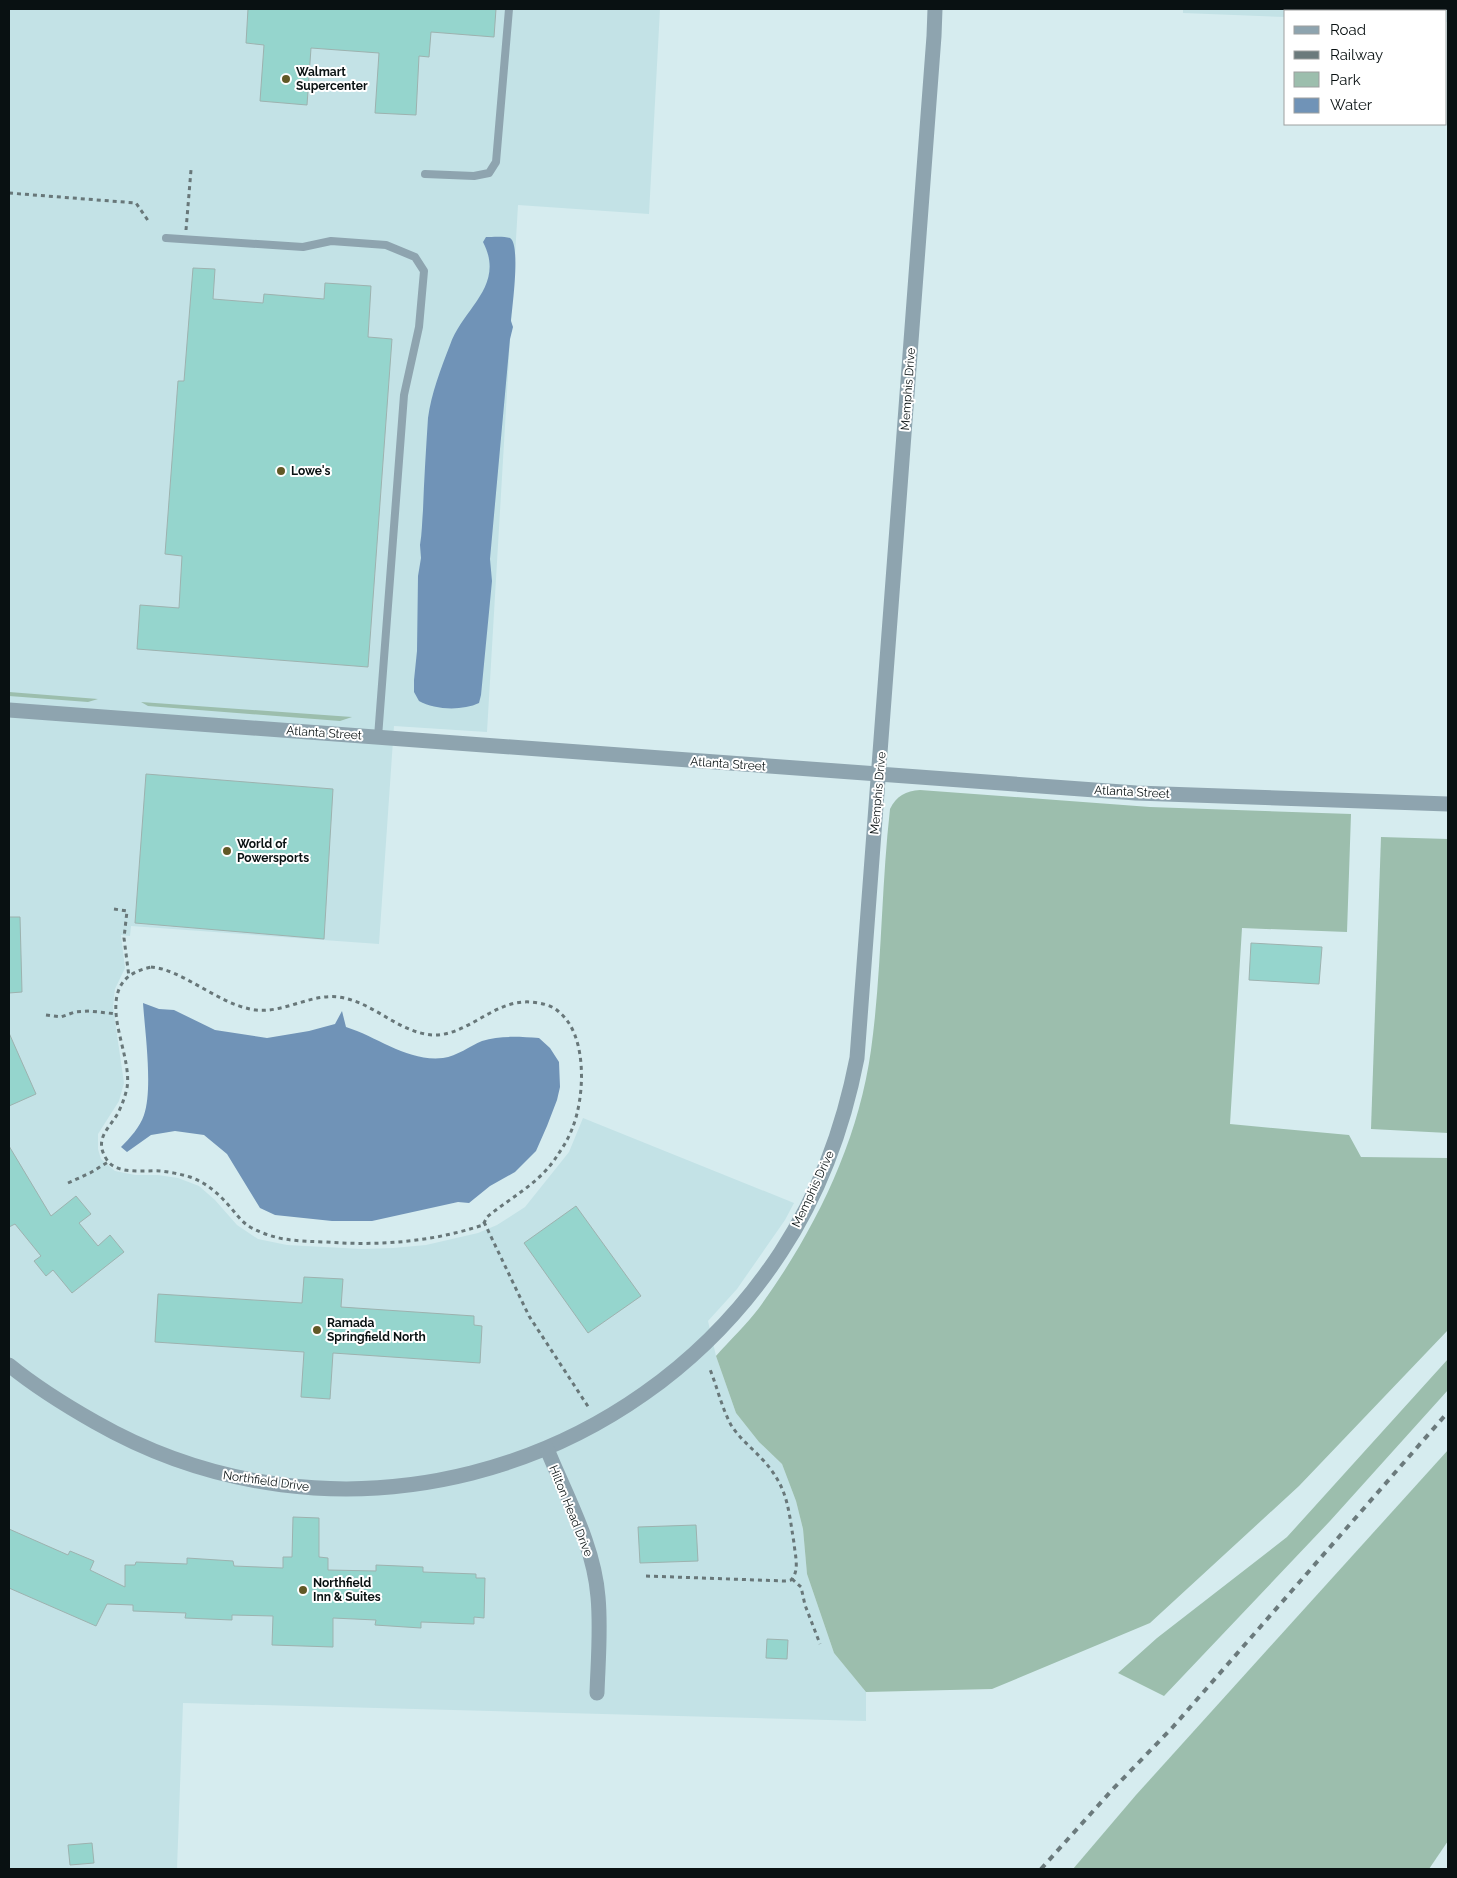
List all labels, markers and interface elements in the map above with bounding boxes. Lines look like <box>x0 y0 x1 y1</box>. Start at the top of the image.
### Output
legend <box>1284 10 1447 125</box>
text: Road <box>1330 21 1366 39</box>
text: Railway <box>1330 46 1383 64</box>
place label: Walmart Supercenter <box>296 65 368 93</box>
text: Park <box>1330 71 1361 89</box>
marker: Walmart Supercenter <box>280 73 292 85</box>
text: Water <box>1330 96 1373 114</box>
street label: Memphis Drive <box>898 347 918 431</box>
place label: Lowe's <box>291 464 331 478</box>
marker: Lowe's <box>275 465 287 477</box>
street label: Atlanta Street <box>286 723 362 743</box>
street label: Memphis Drive <box>867 751 889 835</box>
street label: Atlanta Street <box>690 754 766 774</box>
street label: Atlanta Street <box>1094 783 1170 801</box>
place label: World of Powersports <box>237 837 309 865</box>
marker: World of Powersports <box>221 845 233 857</box>
street label: Memphis Drive <box>789 1148 837 1230</box>
place label: Ramada Springfield North <box>327 1316 426 1344</box>
marker: Ramada Springfield North <box>311 1324 323 1336</box>
street label: Hilton Head Drive <box>546 1463 596 1559</box>
street label: Northfield Drive <box>222 1468 310 1494</box>
place label: Northfield Inn & Suites <box>313 1576 381 1604</box>
marker: Northfield Inn & Suites <box>297 1584 309 1596</box>

